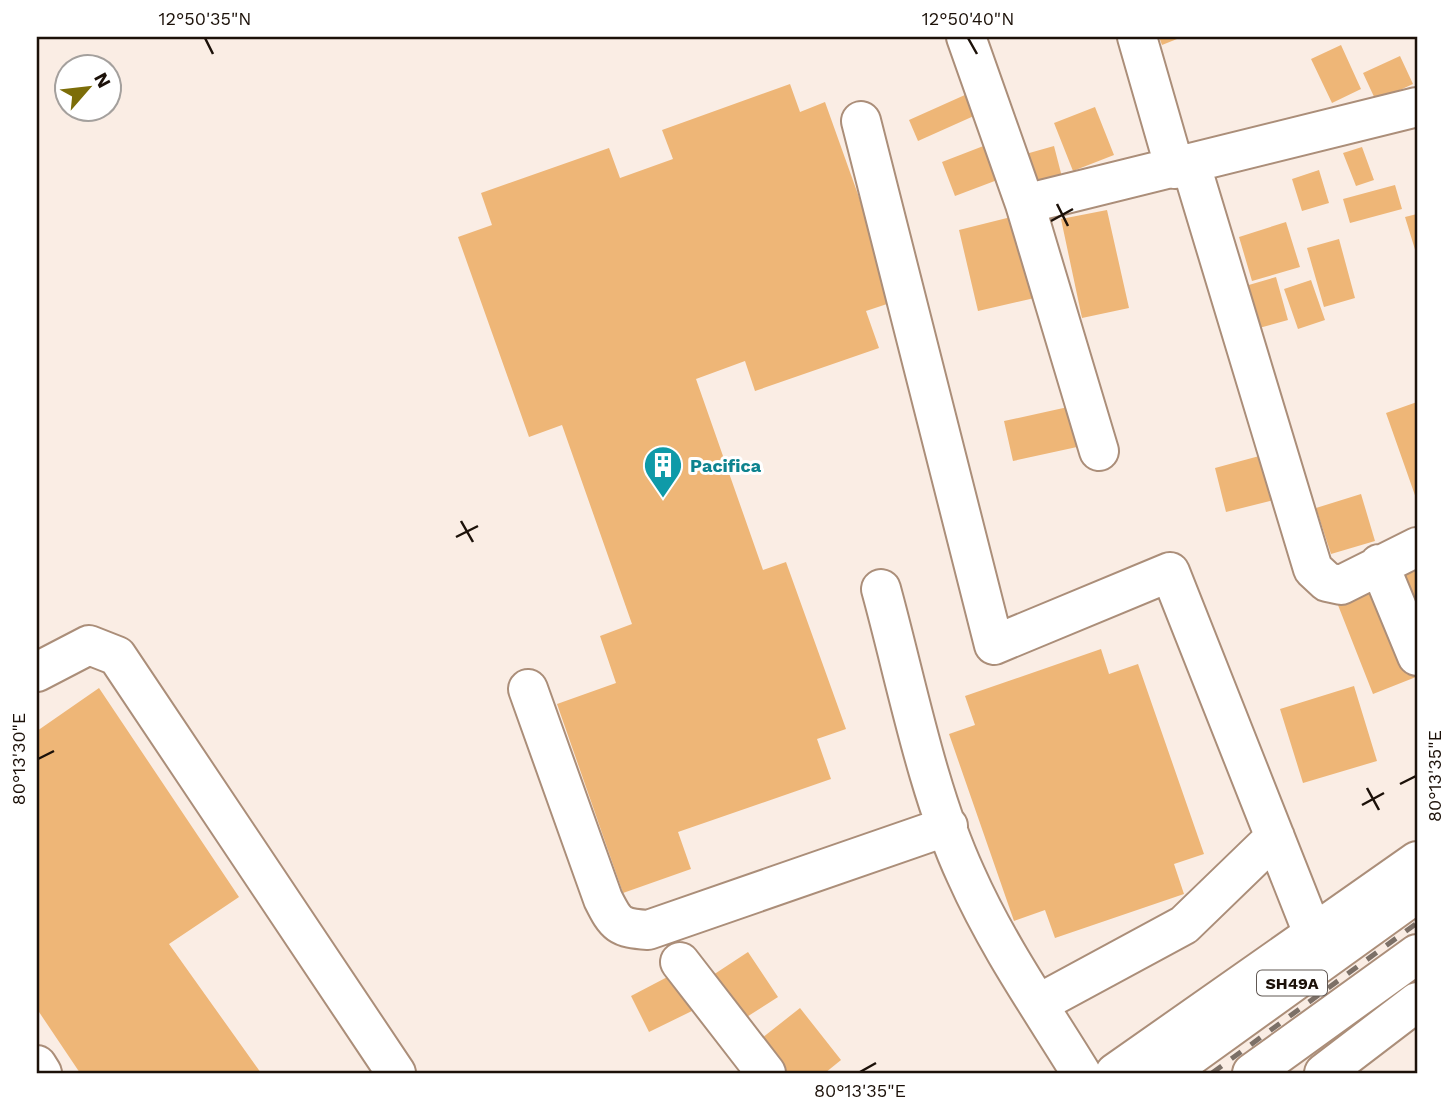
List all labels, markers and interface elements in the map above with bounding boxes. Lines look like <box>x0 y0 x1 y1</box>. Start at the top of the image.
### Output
text: 12°50'35"N <box>158 8 252 29</box>
text: 12°50'40"N <box>922 8 1014 29</box>
north arrow <box>52 52 122 122</box>
text: N <box>89 69 116 92</box>
building icon: Pacifica <box>642 444 684 499</box>
place label: Pacifica <box>690 455 762 476</box>
text: 80°13'30"E <box>8 713 29 805</box>
text: 80°13'35"E <box>1424 730 1445 822</box>
road number: SH49A <box>1257 970 1327 995</box>
text: 80°13'35"E <box>814 1080 906 1101</box>

